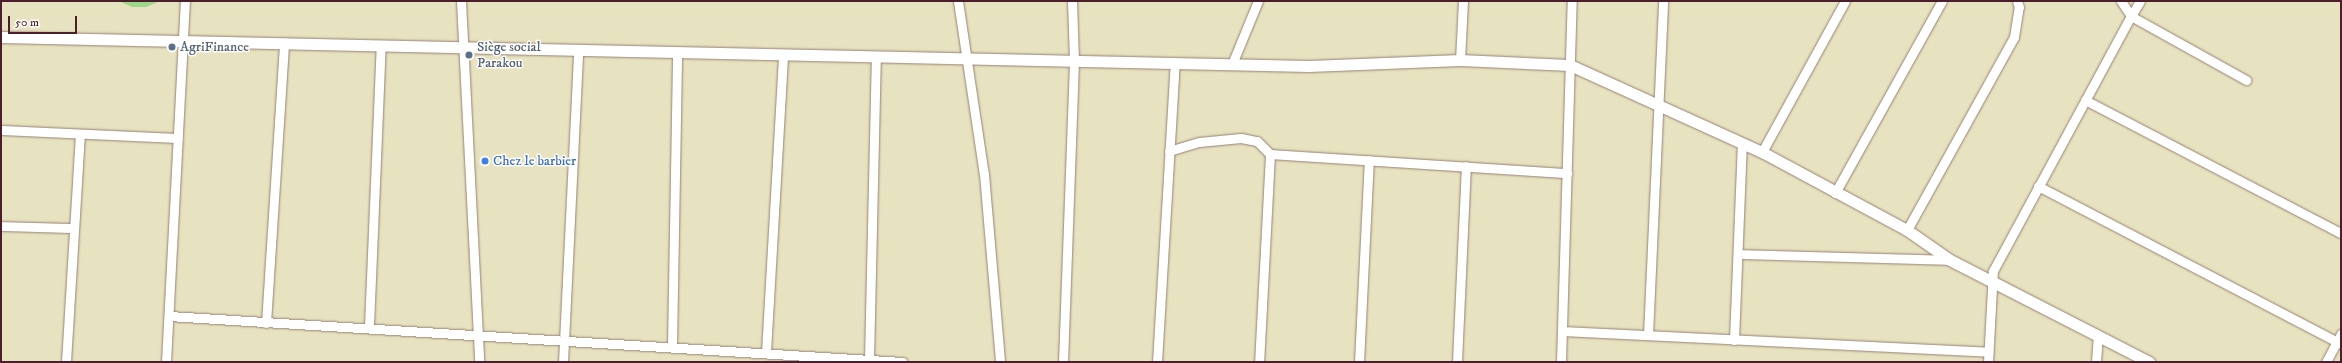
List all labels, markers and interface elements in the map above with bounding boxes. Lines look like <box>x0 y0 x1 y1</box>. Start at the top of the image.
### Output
scale bar <box>10 8 79 34</box>
text: 50 m <box>15 15 39 30</box>
place label: AgriFinance <box>180 39 249 55</box>
place label: Siège social Parakou <box>477 39 541 72</box>
marker: AgriFinance <box>167 42 177 52</box>
marker: Siège social Parakou <box>464 50 474 60</box>
place label: Chez le barbier <box>493 153 576 169</box>
marker: Chez le barbier <box>480 156 490 166</box>

